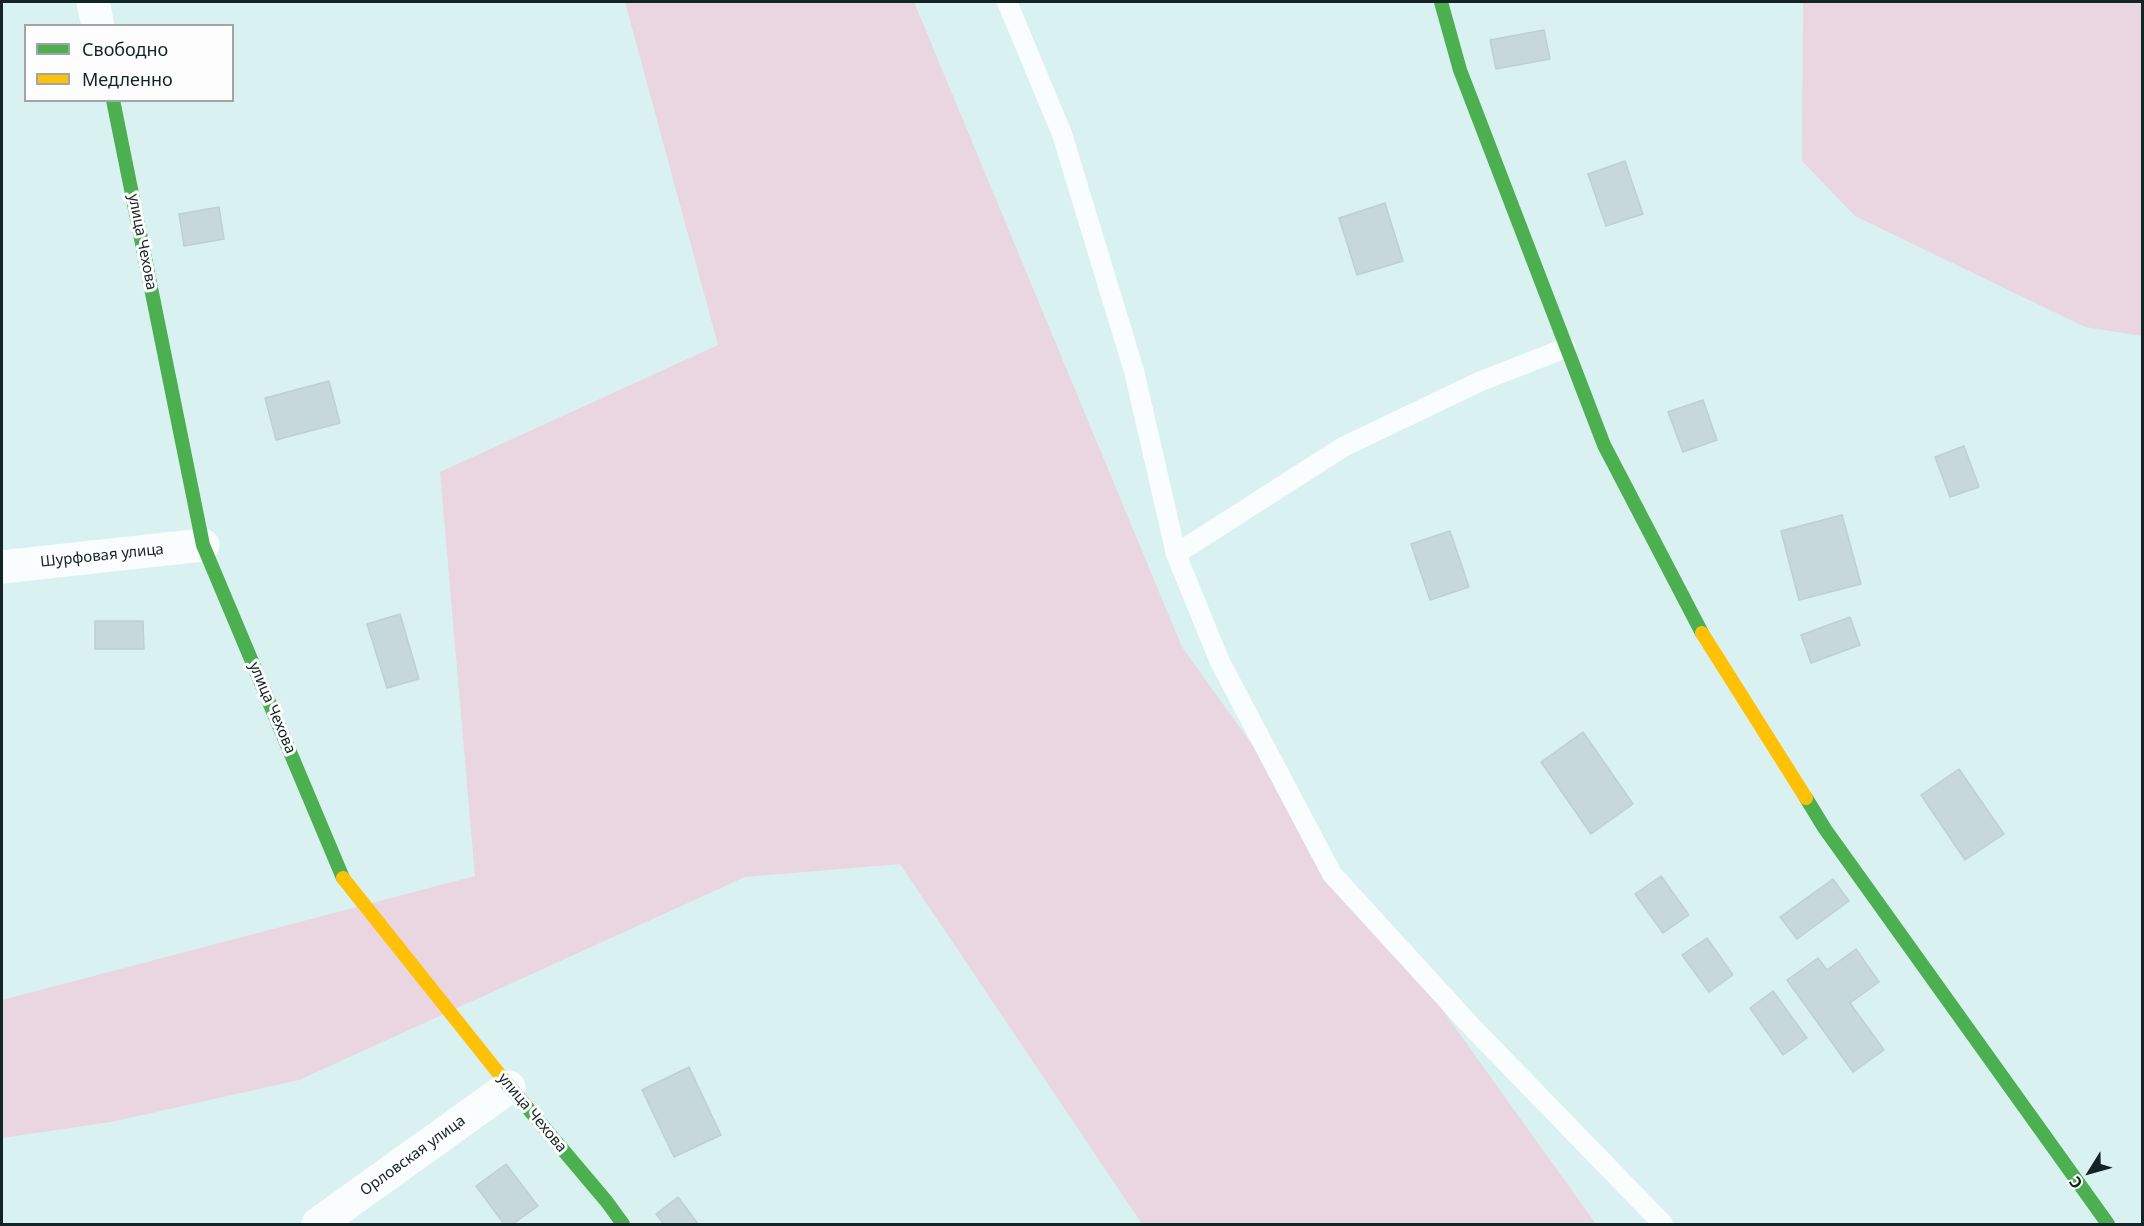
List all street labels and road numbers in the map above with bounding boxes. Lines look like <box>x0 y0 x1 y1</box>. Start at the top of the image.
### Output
street label: улица Чехова <box>124 192 160 292</box>
street label: Шурфовая улица <box>39 541 165 571</box>
street label: улица Чехова <box>245 660 299 756</box>
street label: улица Чехова <box>494 1070 570 1156</box>
street label: Орловская улица <box>357 1112 469 1200</box>

